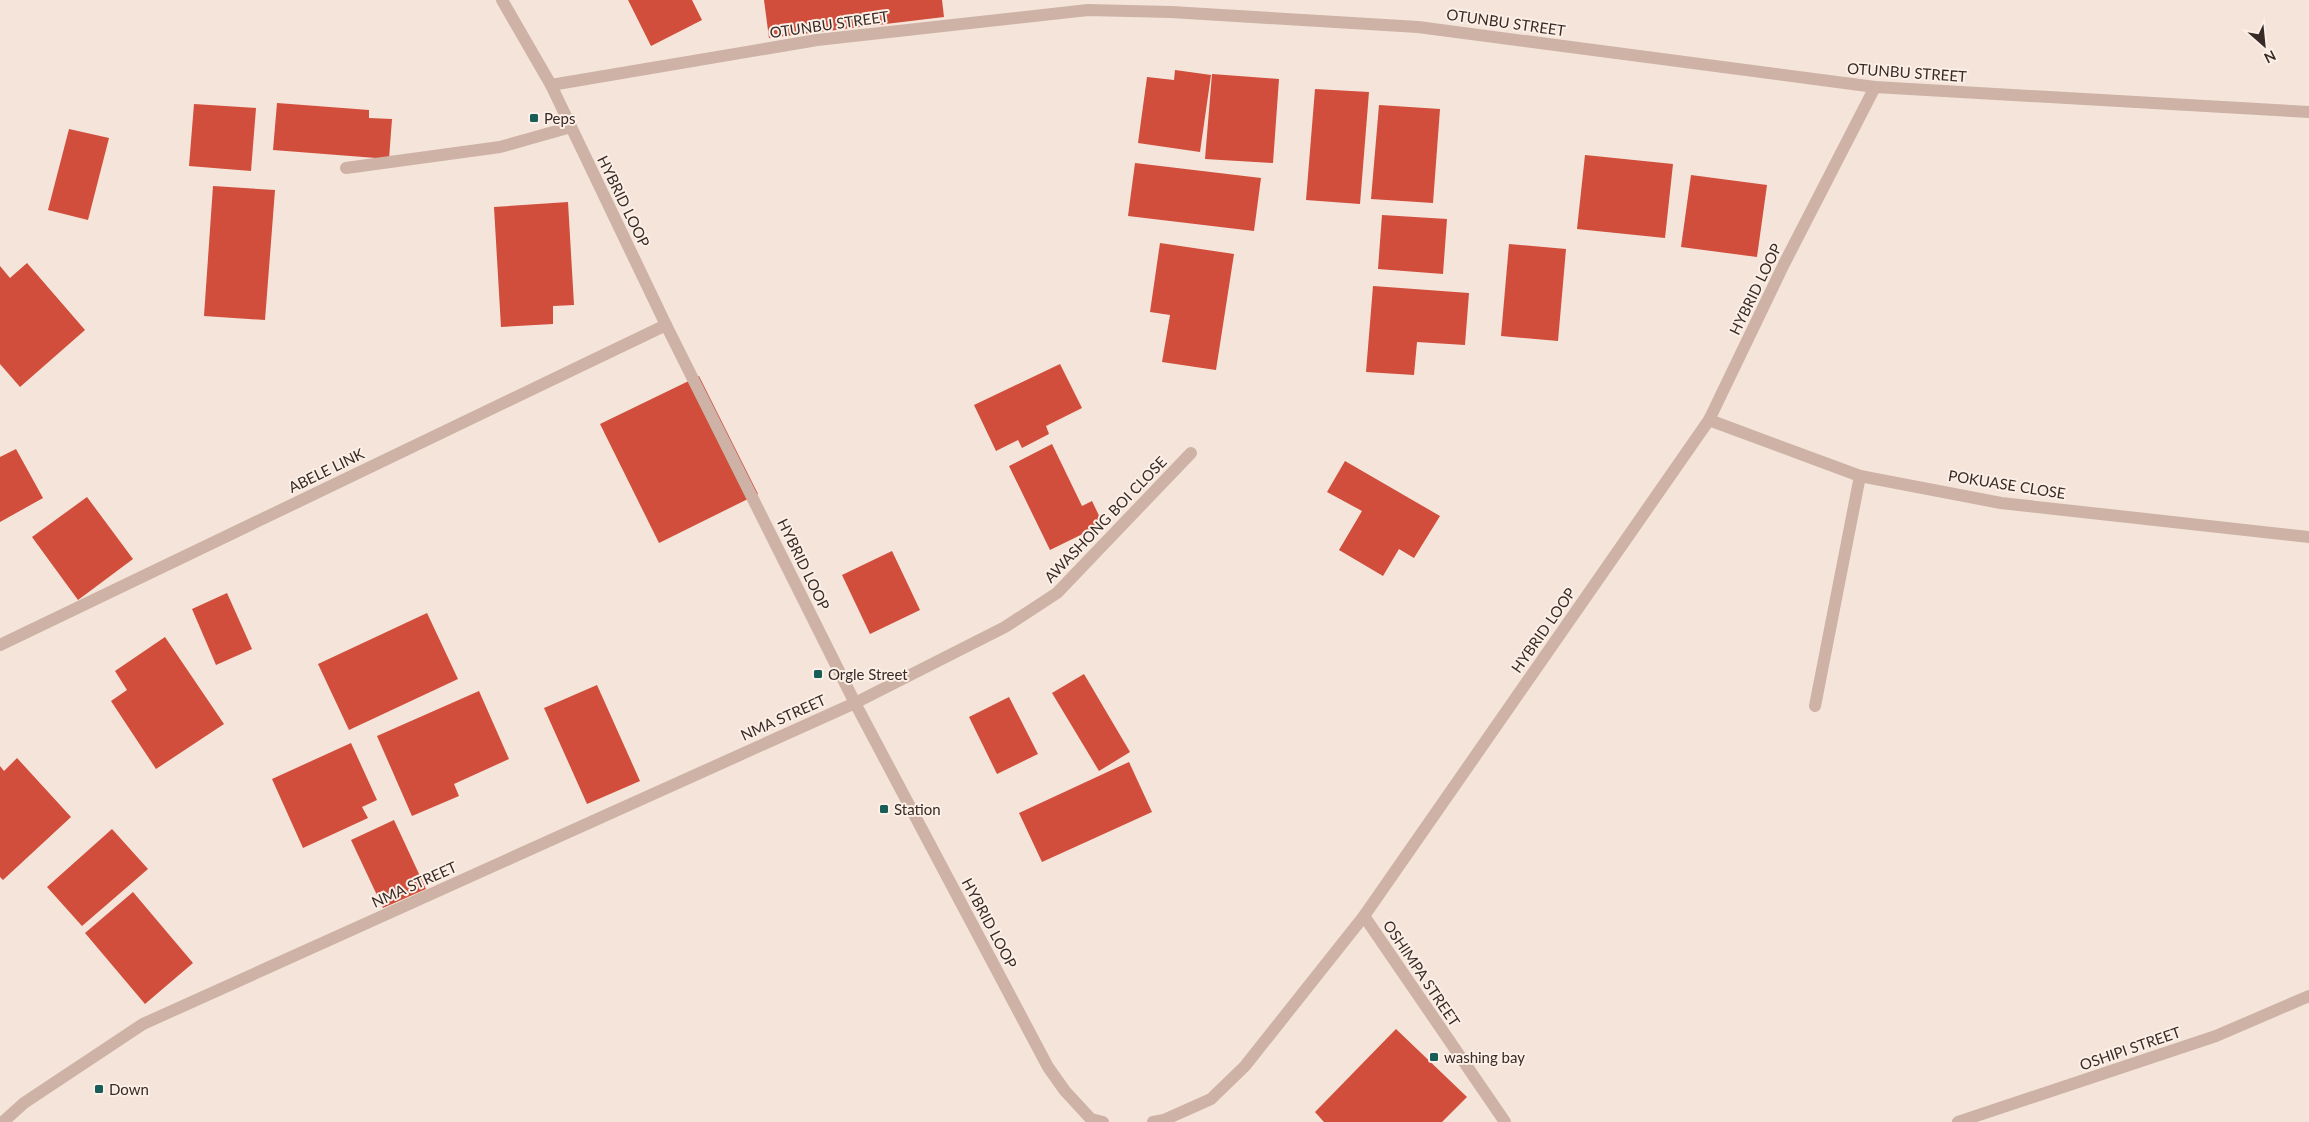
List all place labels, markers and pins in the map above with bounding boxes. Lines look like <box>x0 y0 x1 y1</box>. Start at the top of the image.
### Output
place label: Peps <box>544 109 575 127</box>
marker: Peps <box>528 112 540 124</box>
place label: Orgle Street <box>828 665 908 683</box>
marker: Orgle Street <box>812 668 824 680</box>
place label: Station <box>894 800 941 818</box>
marker: Station <box>878 803 890 815</box>
place label: washing bay <box>1444 1048 1525 1066</box>
marker: washing bay <box>1428 1051 1440 1063</box>
place label: Down <box>109 1080 149 1098</box>
marker: Down <box>93 1083 105 1095</box>

